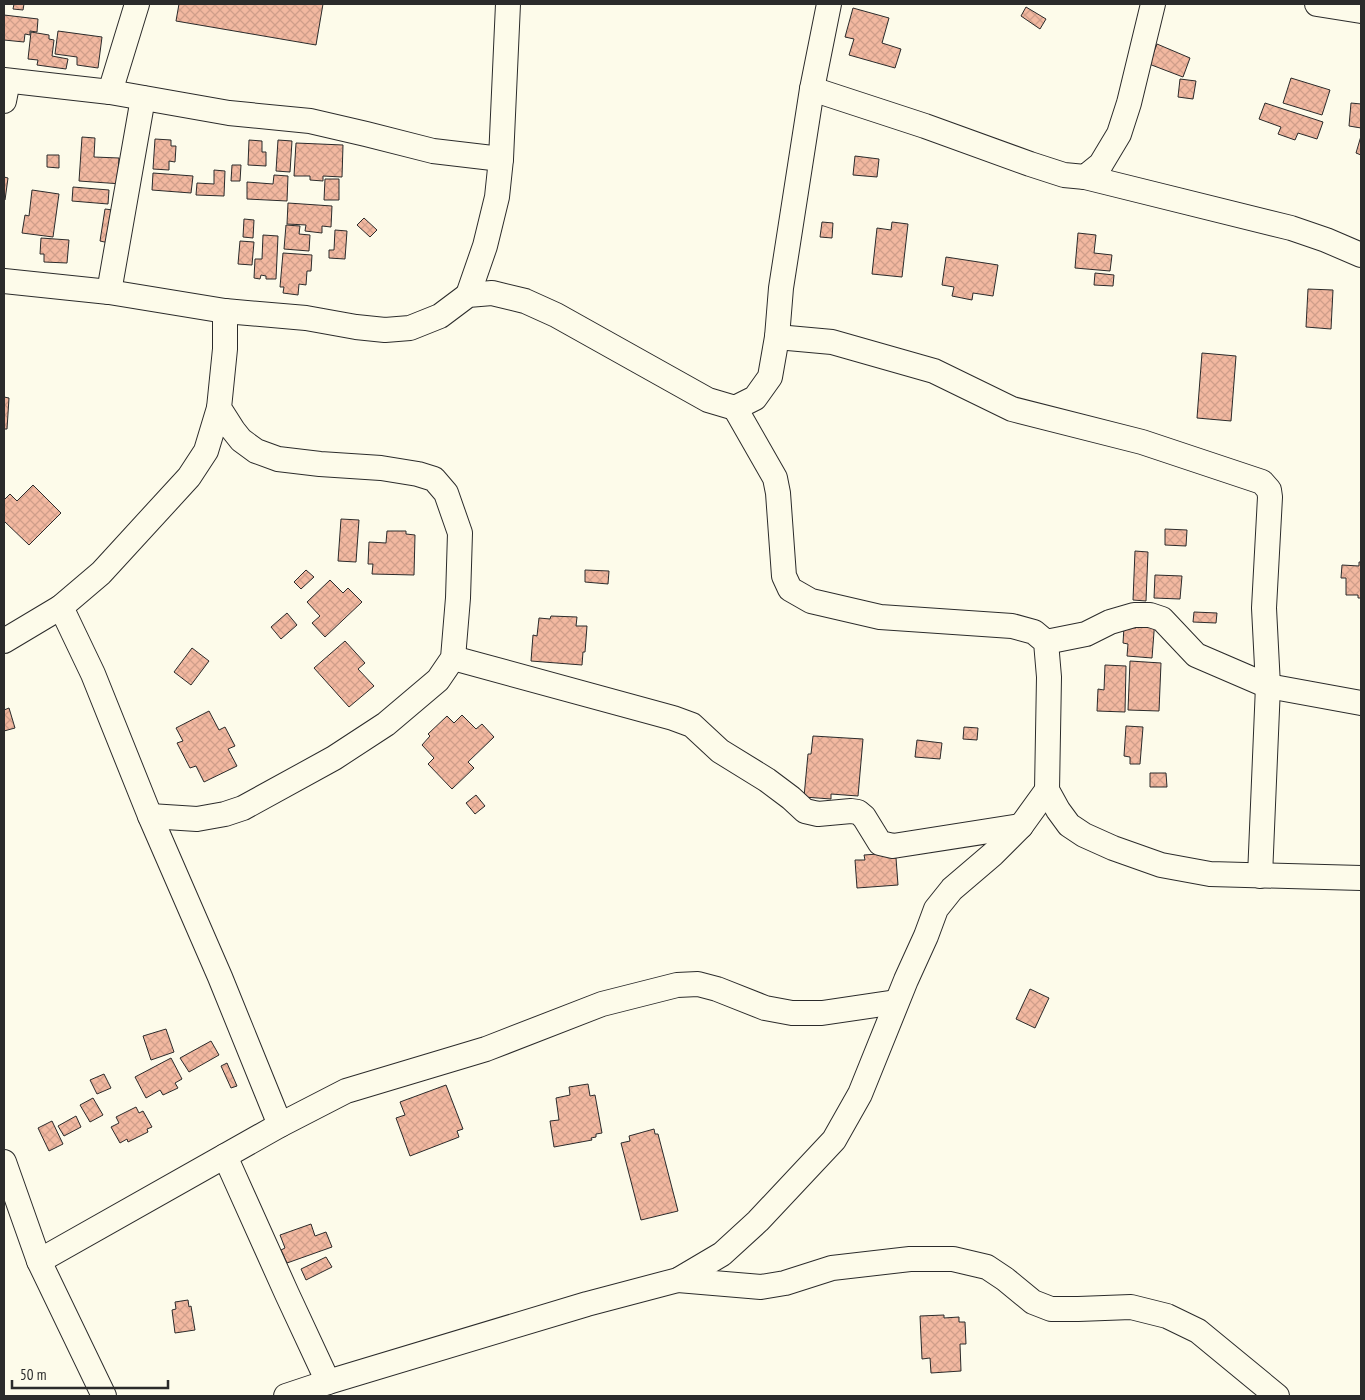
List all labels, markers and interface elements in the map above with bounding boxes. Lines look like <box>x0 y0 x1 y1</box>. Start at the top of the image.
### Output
scale bar <box>12 1358 169 1390</box>
text: 50 m <box>20 1365 46 1384</box>

